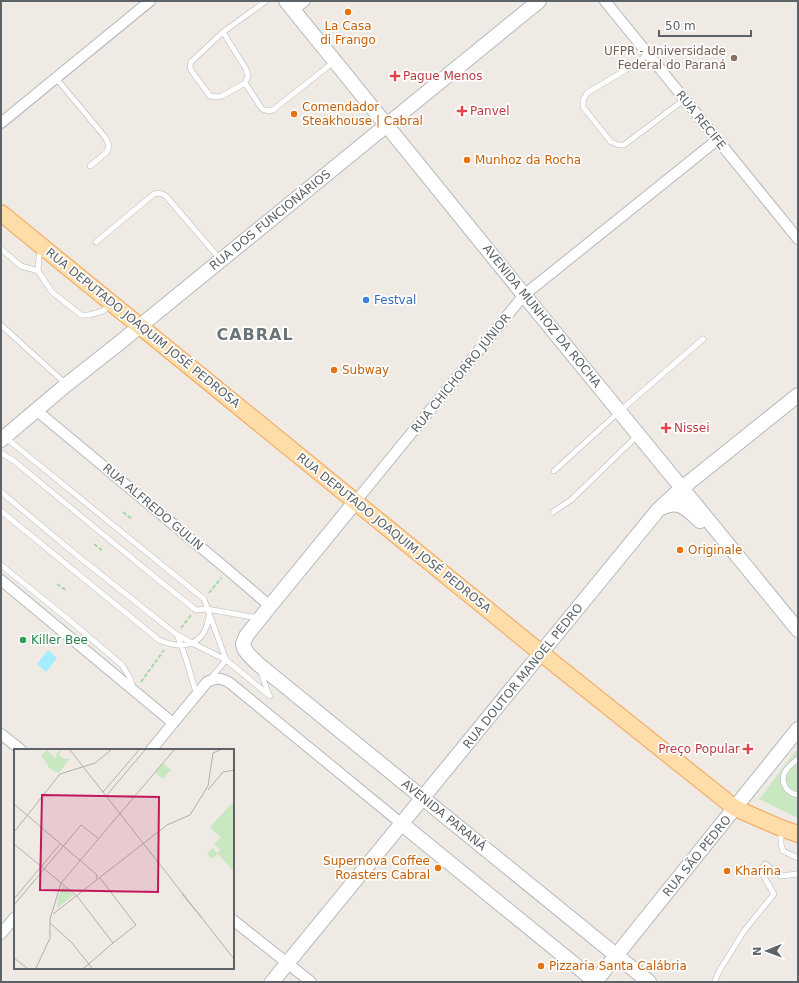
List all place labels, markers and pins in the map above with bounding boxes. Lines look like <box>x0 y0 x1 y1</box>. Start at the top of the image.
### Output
marker: La Casa di Frango <box>343 7 353 17</box>
place label: La Casa di Frango <box>320 19 376 47</box>
place label: UFPR - Universidade Federal do Paraná <box>604 44 726 72</box>
marker: UFPR - Universidade Federal do Paraná <box>729 53 739 63</box>
place label: Pague Menos <box>403 69 482 83</box>
marker: Pague Menos <box>390 71 400 81</box>
place label: Comendador Steakhouse | Cabral <box>302 100 423 128</box>
place label: Panvel <box>470 104 509 118</box>
marker: Panvel <box>457 106 467 116</box>
marker: Comendador Steakhouse | Cabral <box>289 109 299 119</box>
place label: Munhoz da Rocha <box>475 153 581 167</box>
marker: Munhoz da Rocha <box>462 155 472 165</box>
place label: Festval <box>374 293 416 307</box>
marker: Festval <box>361 295 371 305</box>
place label: Subway <box>342 363 389 377</box>
marker: Subway <box>329 365 339 375</box>
place label: Nissei <box>674 421 710 435</box>
marker: Nissei <box>661 423 671 433</box>
place label: Originale <box>688 543 742 557</box>
marker: Originale <box>675 545 685 555</box>
place label: Killer Bee <box>31 633 88 647</box>
marker: Killer Bee <box>18 635 28 645</box>
place label: Preço Popular <box>658 742 740 756</box>
marker: Preço Popular <box>743 744 753 754</box>
place label: Supernova Coffee Roasters Cabral <box>323 854 430 882</box>
marker: Supernova Coffee Roasters Cabral <box>433 863 443 873</box>
place label: Kharina <box>735 864 781 878</box>
marker: Kharina <box>722 866 732 876</box>
place label: Pizzaria Santa Calábria <box>549 959 687 973</box>
marker: Pizzaria Santa Calábria <box>536 961 546 971</box>

